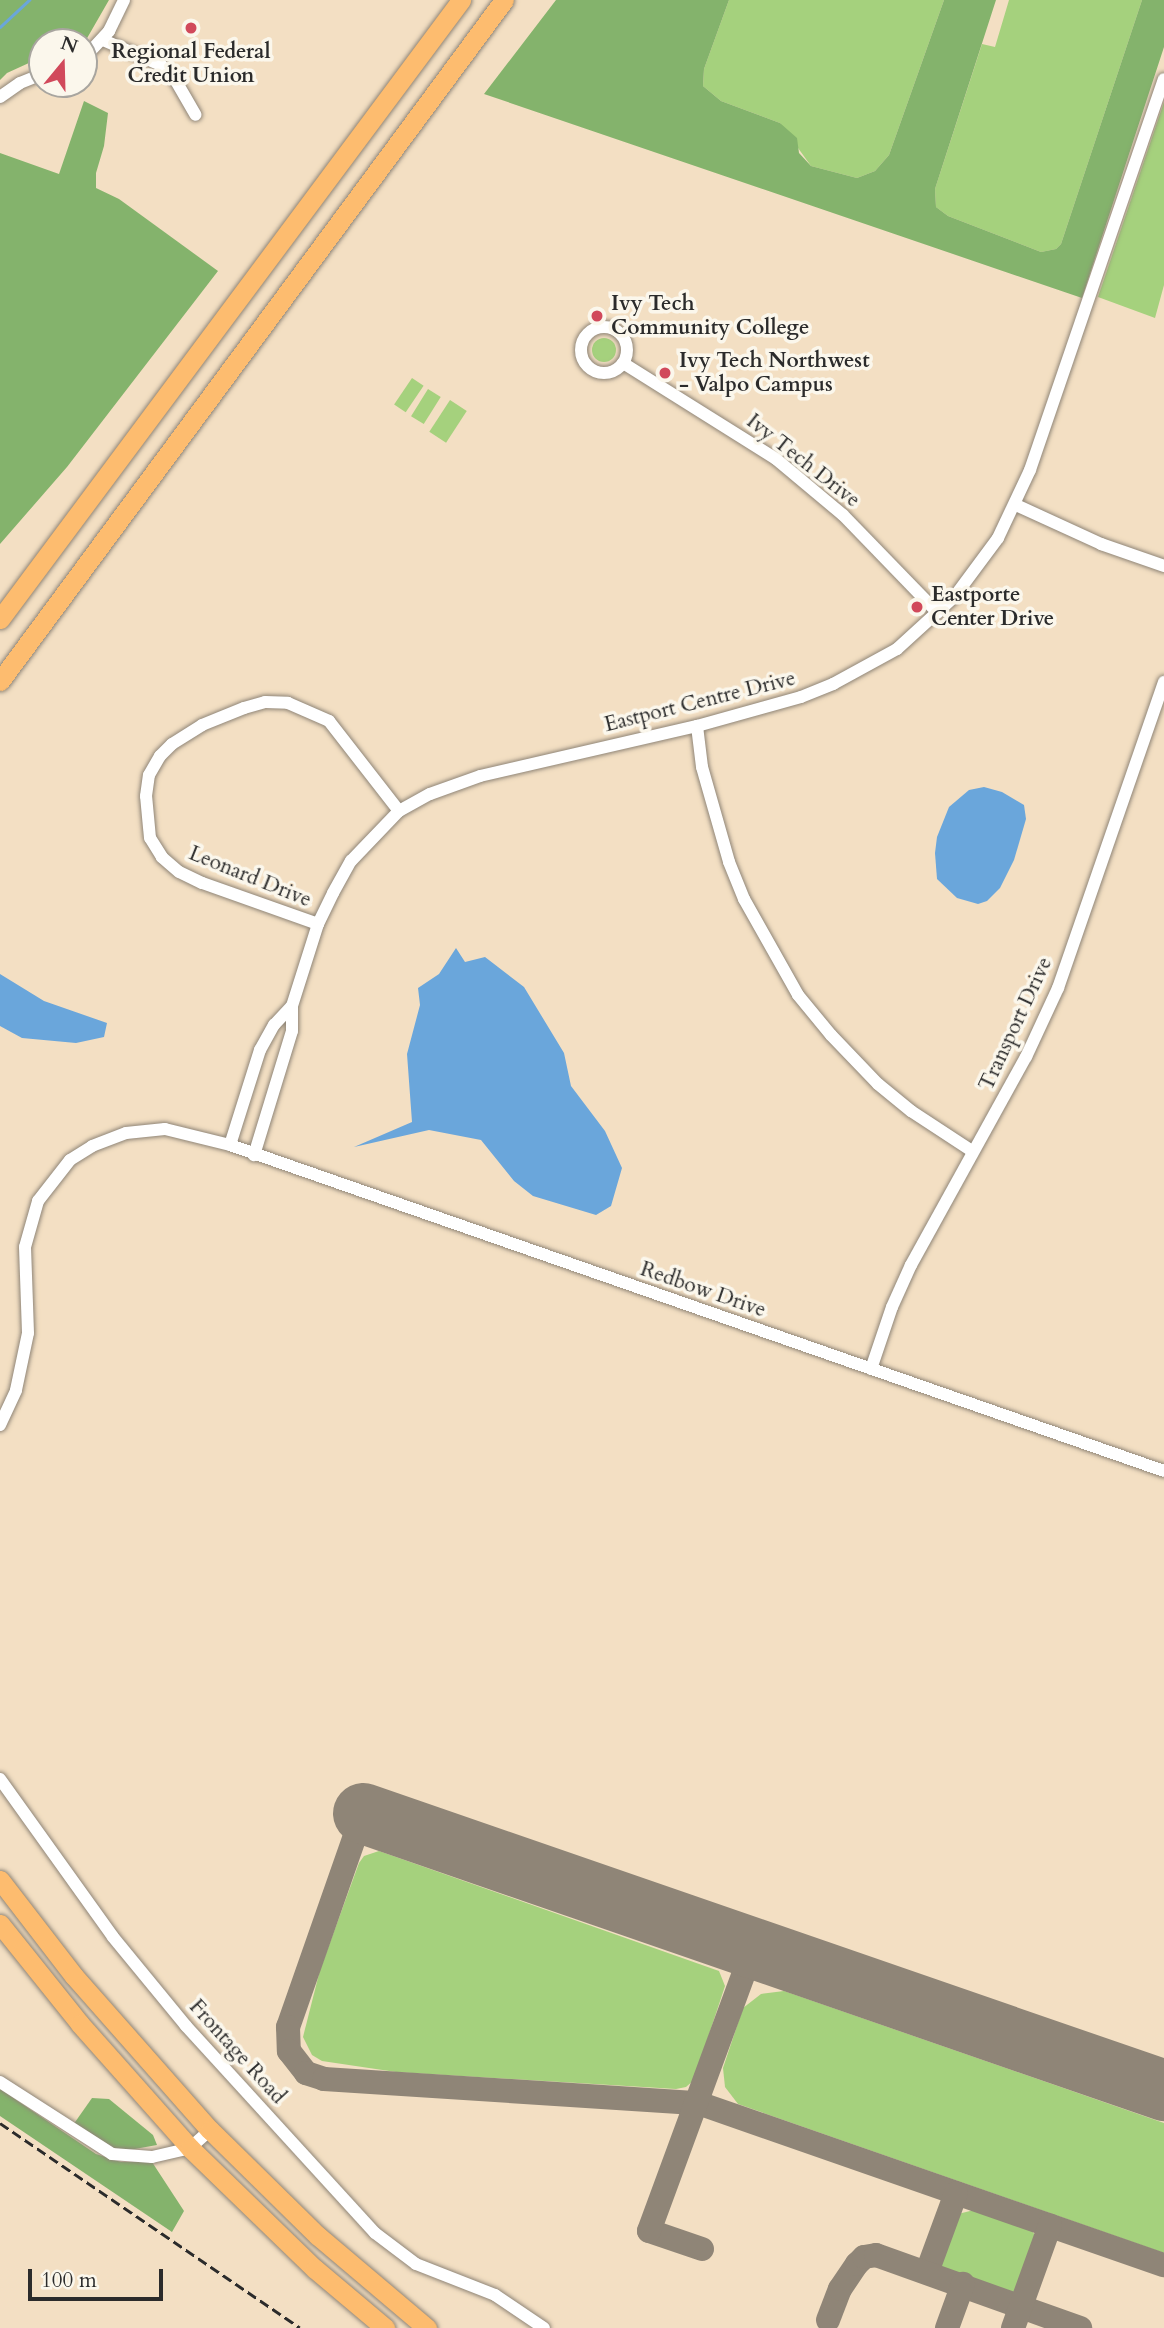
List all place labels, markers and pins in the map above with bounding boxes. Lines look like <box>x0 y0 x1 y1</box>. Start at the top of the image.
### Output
marker: Regional Federal Credit Union <box>183 20 199 36</box>
place label: Regional Federal Credit Union <box>111 39 271 89</box>
place label: Ivy Tech Community College <box>611 291 809 341</box>
marker: Ivy Tech Community College <box>589 308 605 324</box>
place label: Ivy Tech Northwest - Valpo Campus <box>679 348 870 398</box>
marker: Ivy Tech Northwest - Valpo Campus <box>657 365 673 381</box>
place label: Eastporte Center Drive <box>931 582 1054 632</box>
marker: Eastporte Center Drive <box>909 599 925 615</box>

